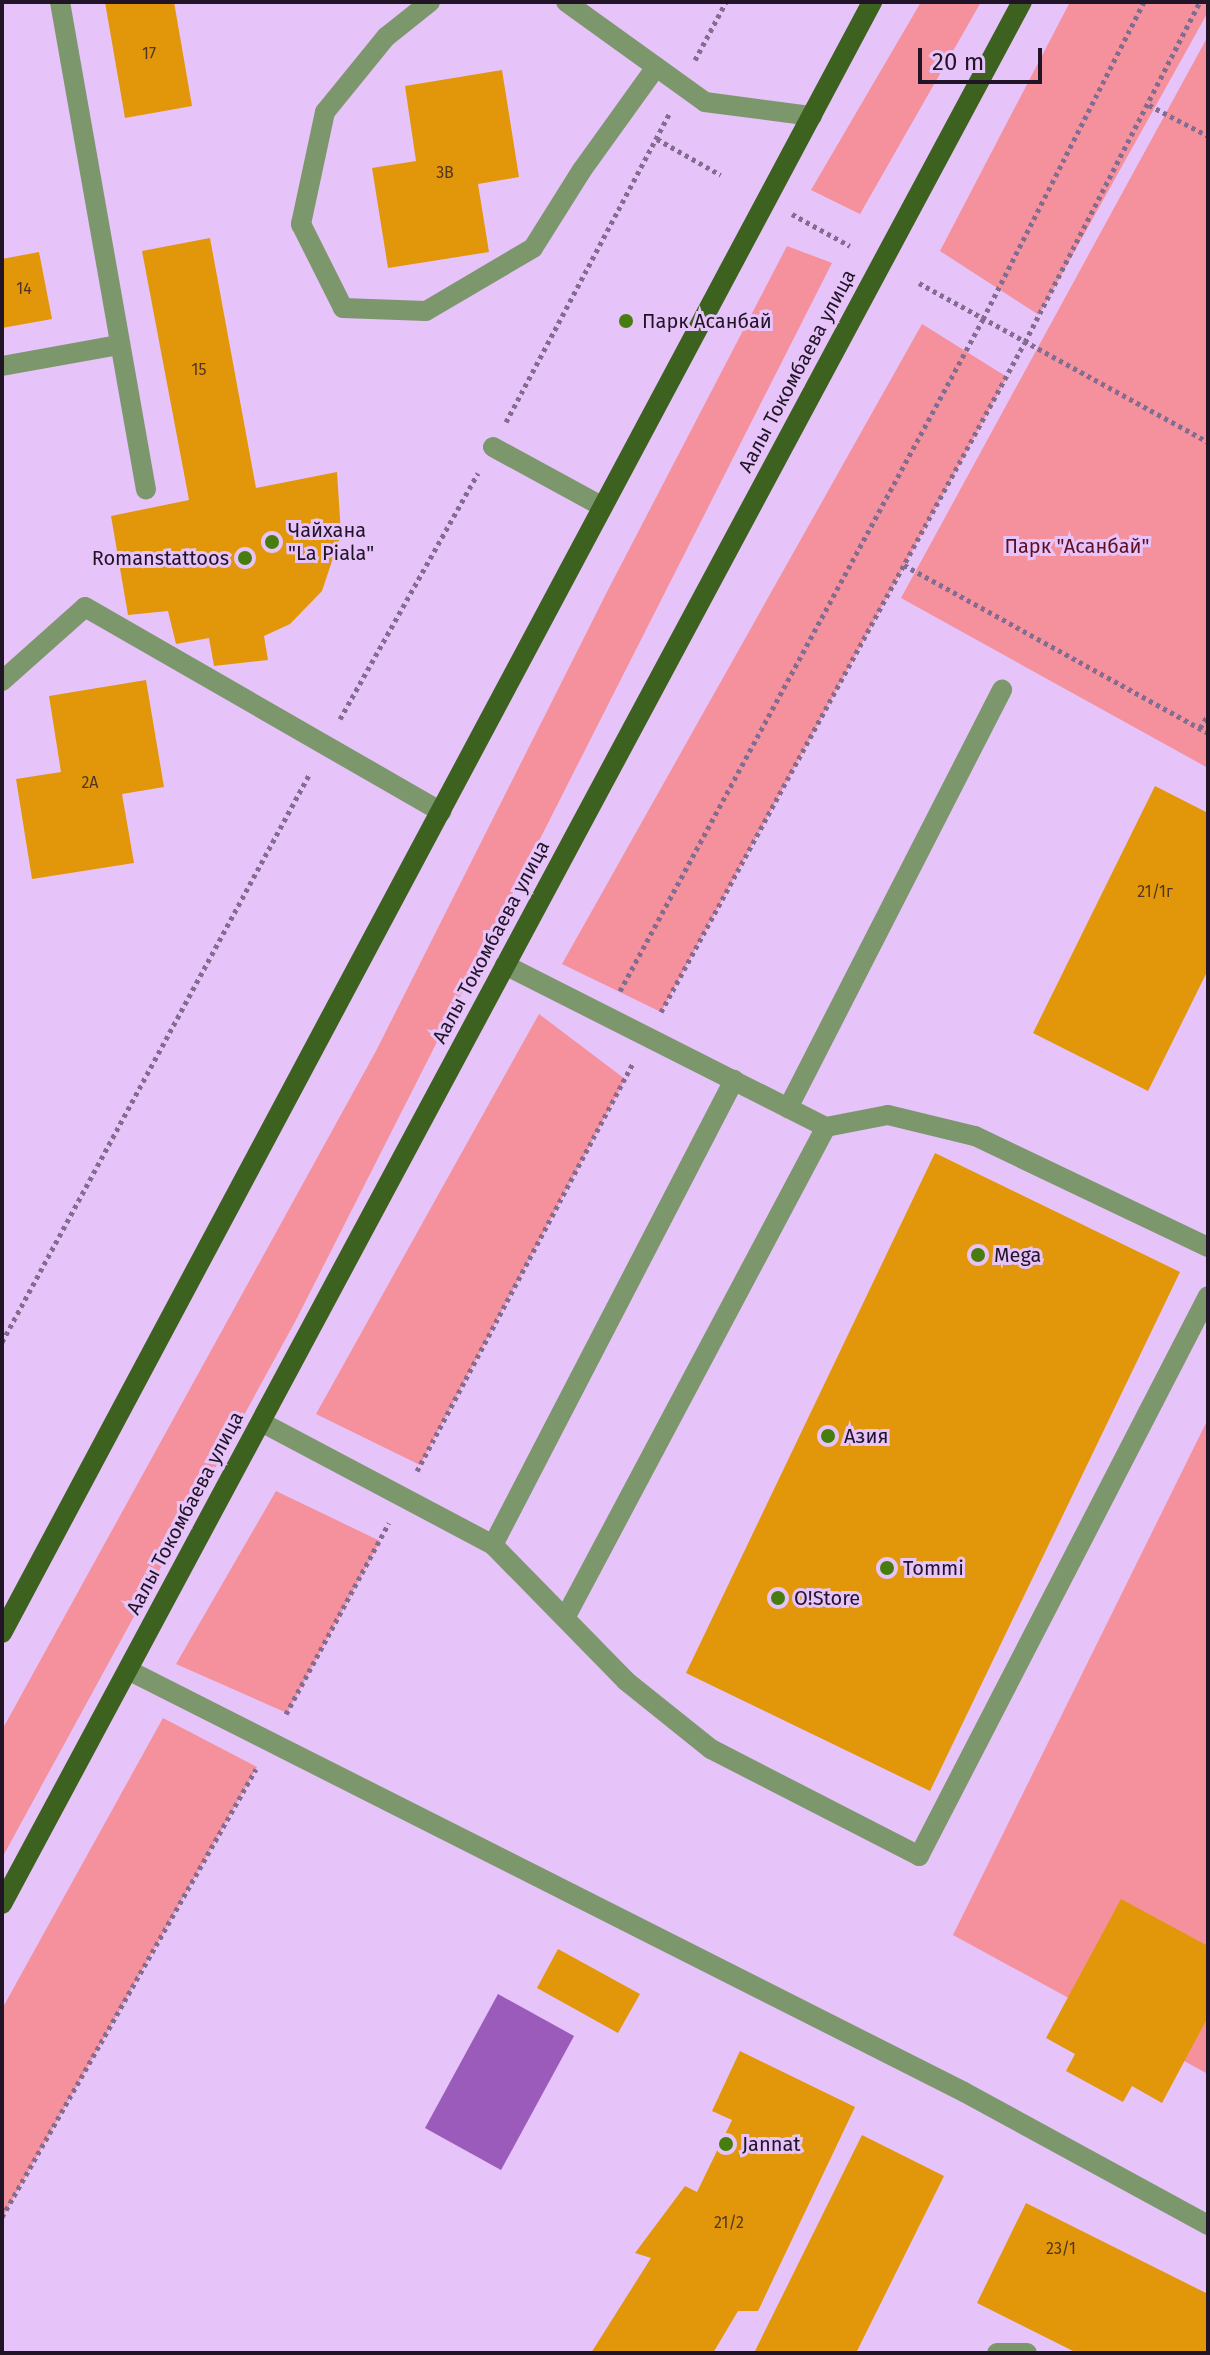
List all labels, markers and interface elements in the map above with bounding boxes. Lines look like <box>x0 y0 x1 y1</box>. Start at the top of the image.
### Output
scale bar <box>922 32 1046 82</box>
house number: 17 <box>142 44 156 64</box>
text: 20 m <box>932 48 984 76</box>
house number: 3В <box>436 163 454 183</box>
street label: Аалы Токомбаева улица <box>733 266 861 476</box>
house number: 14 <box>16 279 32 299</box>
place label: Парк Асанбай <box>642 309 772 333</box>
marker: Парк Асанбай <box>617 312 635 330</box>
house number: 15 <box>192 360 206 380</box>
place label: Чайхана "La Piala" <box>288 518 374 565</box>
marker: Чайхана "La Piala" <box>263 533 281 551</box>
park label: Парк "Асанбай" <box>1004 534 1150 558</box>
place label: Romanstattoos <box>92 546 229 570</box>
marker: Romanstattoos <box>236 549 254 567</box>
house number: 2А <box>81 773 99 793</box>
street label: Аалы Токомбаева улица <box>427 837 555 1047</box>
house number: 21/1г <box>1137 882 1173 902</box>
place label: Mega <box>994 1243 1041 1267</box>
marker: Mega <box>969 1246 987 1264</box>
street label: Аалы Токомбаева улица <box>121 1408 249 1618</box>
place label: Азия <box>844 1424 888 1448</box>
marker: Азия <box>819 1427 837 1445</box>
place label: Tommi <box>903 1556 964 1580</box>
marker: Tommi <box>878 1559 896 1577</box>
place label: O!Store <box>794 1586 860 1610</box>
marker: O!Store <box>769 1589 787 1607</box>
place label: Jannat <box>742 2132 801 2156</box>
marker: Jannat <box>717 2135 735 2153</box>
house number: 21/2 <box>714 2213 744 2233</box>
house number: 23/1 <box>1046 2239 1076 2259</box>

